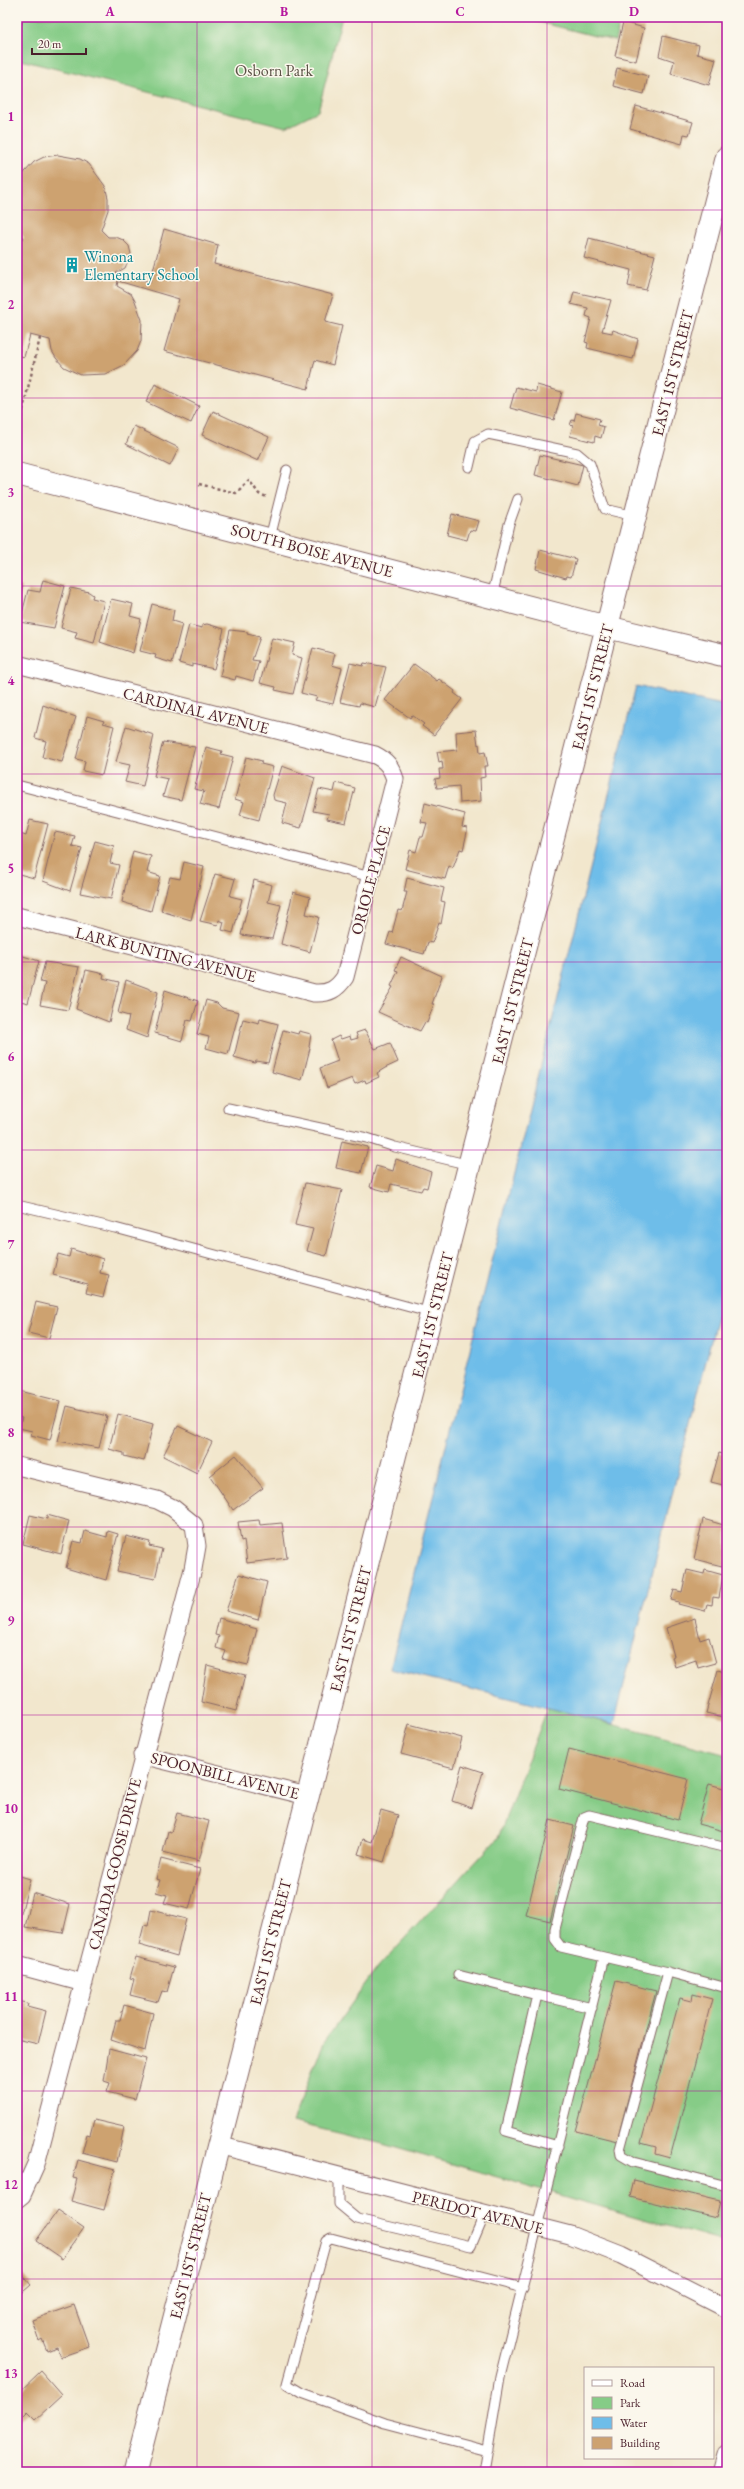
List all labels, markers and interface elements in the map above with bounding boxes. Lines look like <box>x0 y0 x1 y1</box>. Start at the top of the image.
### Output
text: A <box>104 3 115 20</box>
text: B <box>280 3 288 20</box>
text: C <box>455 3 465 20</box>
text: D <box>629 3 639 20</box>
scale bar <box>32 30 86 56</box>
text: 20 m <box>38 36 62 52</box>
park label: Osborn Park <box>235 60 313 81</box>
text: 1 <box>8 108 15 125</box>
place label: Winona Elementary School <box>84 246 199 285</box>
building icon: Winona Elementary School <box>63 256 81 274</box>
text: 2 <box>8 296 15 313</box>
street label: EAST 1ST STREET <box>647 308 698 438</box>
text: 3 <box>8 484 15 501</box>
street label: SOUTH BOISE AVENUE <box>228 519 395 582</box>
street label: EAST 1ST STREET <box>567 622 618 752</box>
text: 4 <box>8 672 15 689</box>
street label: CARDINAL AVENUE <box>121 682 271 739</box>
street label: ORIOLE PLACE <box>346 823 395 937</box>
text: 5 <box>8 860 14 877</box>
street label: LARK BUNTING AVENUE <box>73 922 258 987</box>
street label: EAST 1ST STREET <box>487 936 538 1066</box>
text: 6 <box>8 1048 15 1065</box>
text: 7 <box>8 1236 15 1253</box>
street label: EAST 1ST STREET <box>407 1250 458 1380</box>
text: 8 <box>8 1424 15 1441</box>
street label: EAST 1ST STREET <box>325 1564 376 1694</box>
text: 9 <box>8 1612 15 1629</box>
street label: SPOONBILL AVENUE <box>148 1747 301 1804</box>
street label: CANADA GOOSE DRIVE <box>83 1776 146 1952</box>
text: 10 <box>4 1800 18 1817</box>
street label: EAST 1ST STREET <box>245 1877 296 2007</box>
text: 11 <box>4 1988 18 2005</box>
text: 12 <box>4 2176 18 2193</box>
street label: PERIDOT AVENUE <box>410 2186 546 2239</box>
street label: EAST 1ST STREET <box>165 2191 216 2321</box>
text: 13 <box>4 2365 18 2382</box>
legend <box>584 2367 714 2459</box>
text: Road <box>620 2375 646 2391</box>
text: Park <box>620 2395 641 2411</box>
text: Water <box>620 2415 647 2431</box>
text: Building <box>620 2435 661 2451</box>

